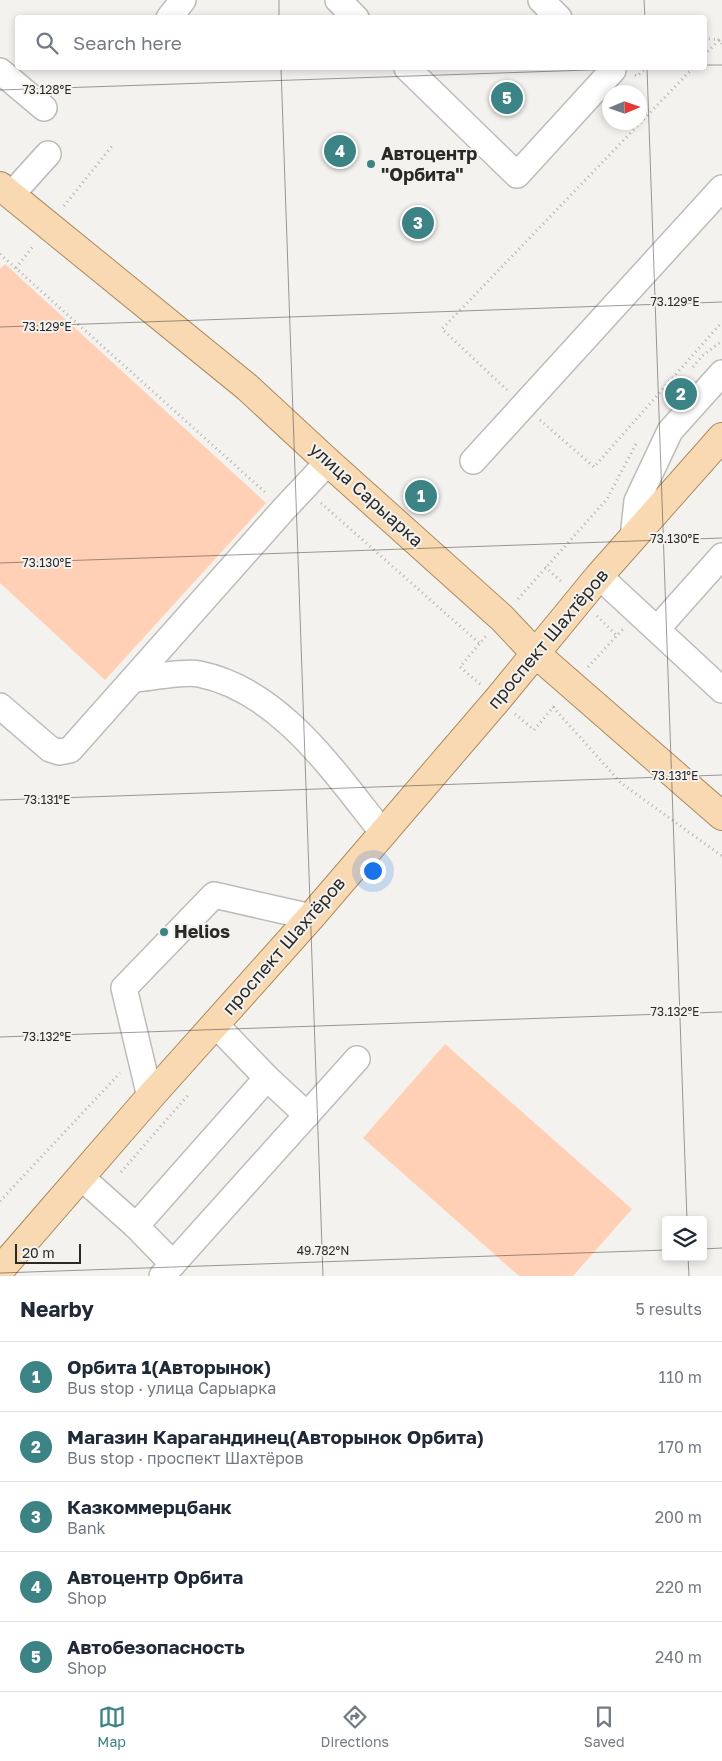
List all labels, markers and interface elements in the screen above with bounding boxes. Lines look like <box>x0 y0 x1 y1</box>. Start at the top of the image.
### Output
search box <box>15 15 707 70</box>
icon: search <box>33 29 61 57</box>
text: Search here <box>73 31 182 54</box>
pin: 5 <box>491 79 523 117</box>
text: 73.128°E <box>22 82 72 97</box>
north arrow <box>602 85 647 130</box>
pin: 4 <box>324 132 356 170</box>
place label: Автоцентр "Орбита" <box>381 142 477 185</box>
marker: Автоцентр "Орбита" <box>365 158 377 170</box>
pin: 3 <box>402 204 434 242</box>
text: 73.129°E <box>650 294 700 309</box>
text: 73.129°E <box>22 319 72 334</box>
pin: 2 <box>665 375 697 413</box>
street label: улица Сарыарка <box>305 437 428 551</box>
pin: 1 <box>405 477 437 515</box>
text: 73.130°E <box>650 531 700 546</box>
text: 73.130°E <box>22 555 72 570</box>
street label: проспект Шахтёров <box>482 564 612 713</box>
text: 73.131°E <box>652 768 698 783</box>
text: 73.131°E <box>24 792 70 807</box>
your location <box>360 858 386 884</box>
street label: проспект Шахтёров <box>217 872 349 1019</box>
place label: Helios <box>174 920 230 942</box>
marker: Helios <box>158 926 170 938</box>
text: 73.132°E <box>651 1004 699 1019</box>
text: 73.132°E <box>23 1029 71 1044</box>
map controls <box>662 1216 707 1261</box>
button: layers <box>662 1216 707 1261</box>
scale bar <box>15 1241 81 1264</box>
text: 49.782°N <box>297 1243 349 1258</box>
text: 20 m <box>22 1244 55 1261</box>
text: Nearby <box>20 1296 94 1322</box>
text: 5 results <box>636 1299 702 1319</box>
text: Орбита 1(Авторынок) <box>67 1355 271 1378</box>
text: 1 <box>32 1367 40 1387</box>
text: 110 m <box>658 1367 702 1387</box>
text: Bus stop · улица Сарыарка <box>67 1378 276 1398</box>
text: Магазин Карагандинец(Авторынок Орбита) <box>67 1425 484 1448</box>
text: 2 <box>31 1437 41 1457</box>
text: 170 m <box>658 1437 702 1457</box>
text: Bus stop · проспект Шахтёров <box>67 1448 303 1468</box>
text: Казкоммерцбанк <box>67 1495 232 1518</box>
text: 3 <box>31 1507 41 1527</box>
text: 200 m <box>655 1507 702 1527</box>
text: Bank <box>67 1518 106 1538</box>
text: Автоцентр Орбита <box>67 1565 243 1588</box>
text: 4 <box>31 1577 41 1597</box>
text: 220 m <box>655 1577 702 1597</box>
text: Shop <box>67 1588 107 1608</box>
text: Автобезопасность <box>67 1635 245 1658</box>
text: 5 <box>31 1647 41 1667</box>
text: 240 m <box>655 1647 702 1667</box>
text: Shop <box>67 1658 107 1678</box>
tab: Map <box>97 1703 126 1750</box>
tab: Directions <box>321 1703 389 1750</box>
tab: Saved <box>584 1703 625 1750</box>

